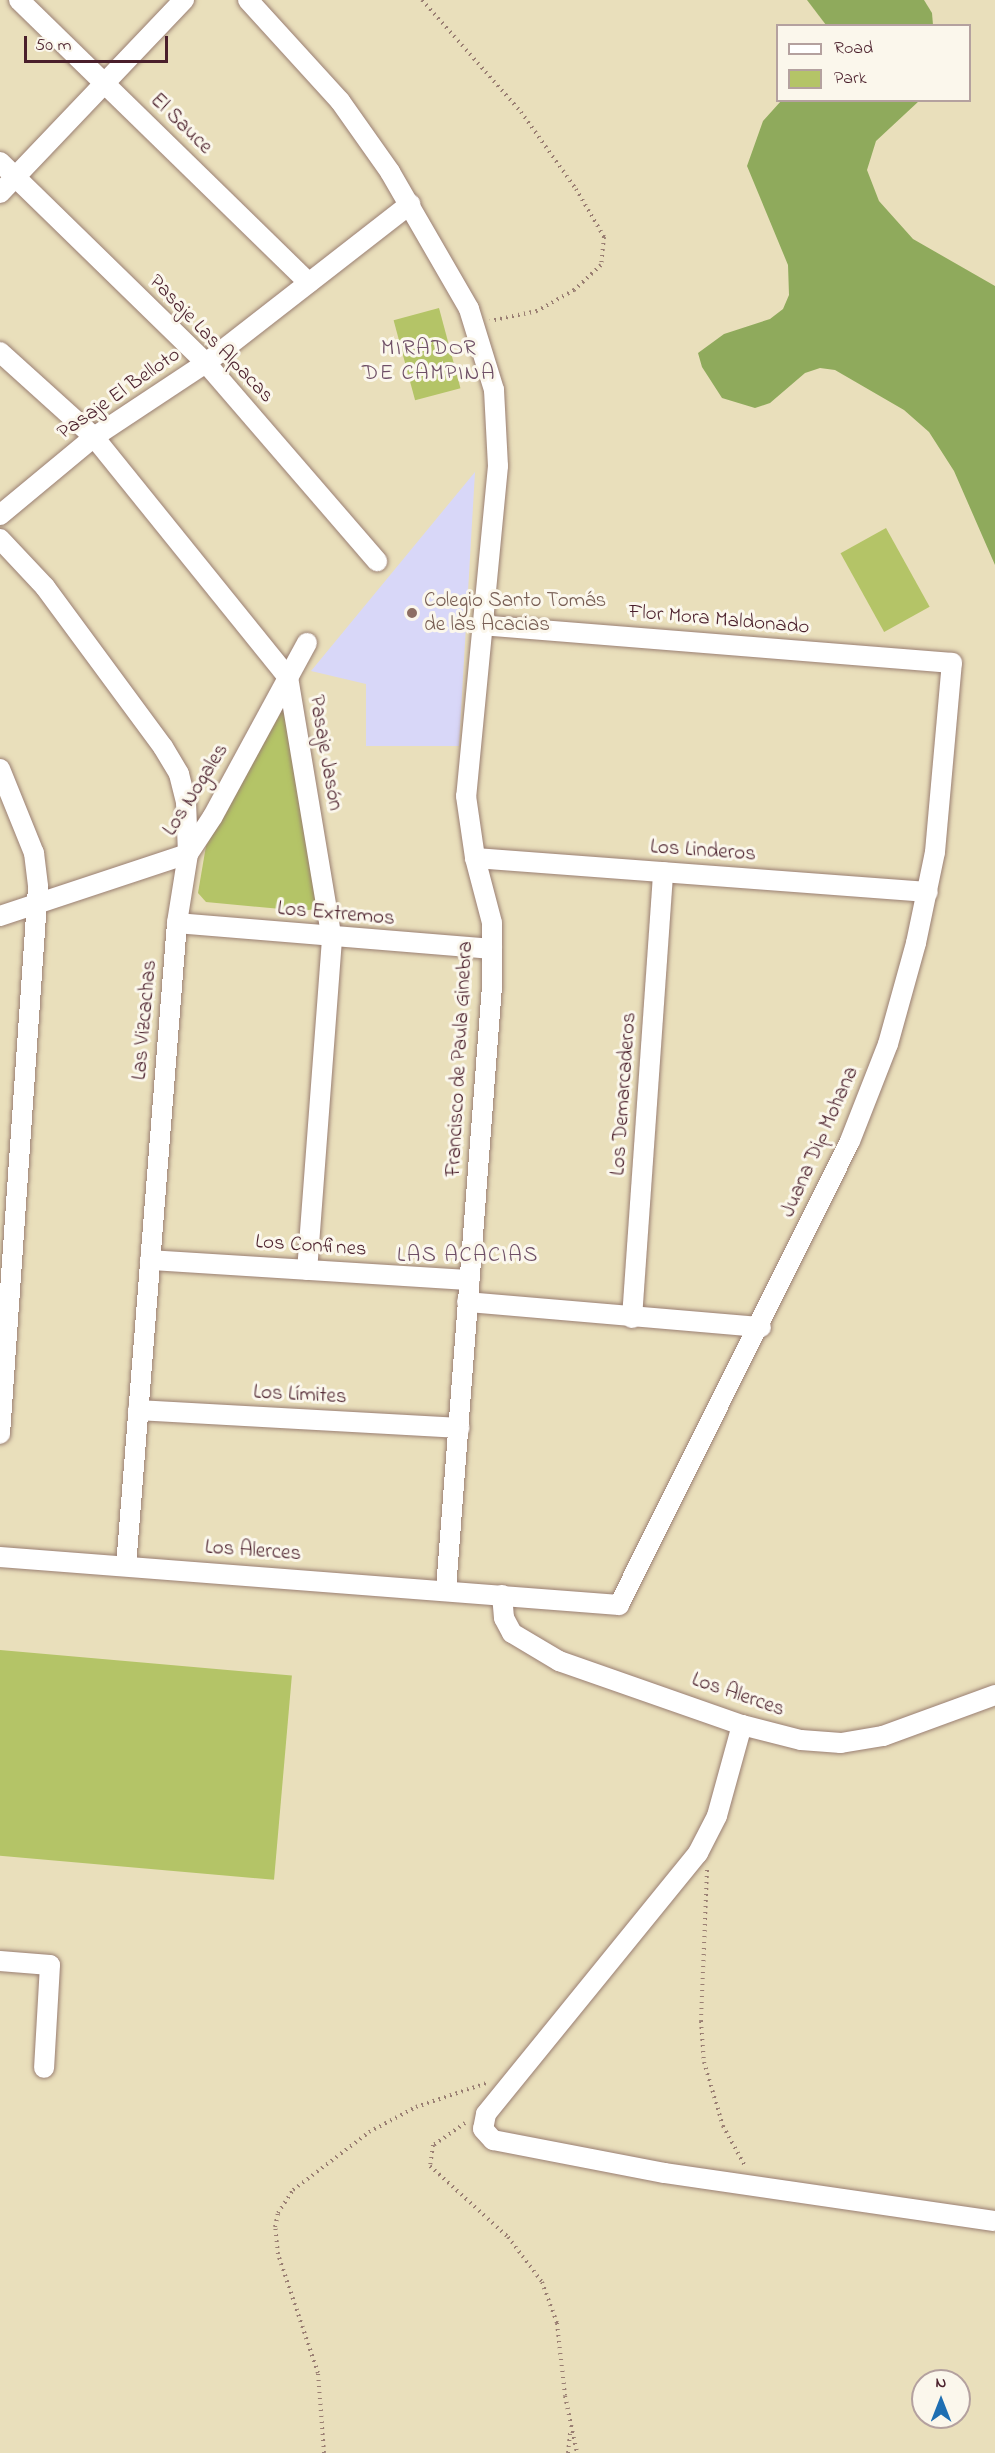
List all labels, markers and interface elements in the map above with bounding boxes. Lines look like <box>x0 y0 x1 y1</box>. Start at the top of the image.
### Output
scale bar <box>27 24 171 62</box>
legend <box>776 24 971 102</box>
text: 50 m <box>35 33 72 59</box>
text: Road <box>834 36 873 62</box>
text: Park <box>834 66 867 92</box>
street label: El Sauce <box>145 88 217 160</box>
street label: Pasaje Las Alpacas <box>143 270 279 408</box>
district label: MIRADOR DE CAMPINA <box>362 336 496 388</box>
street label: Pasaje El Belloto <box>53 342 185 446</box>
place label: Colegio Santo Tomás de las Acacias <box>424 588 606 638</box>
street label: Flor Mora Maldonado <box>628 600 810 640</box>
marker: Colegio Santo Tomás de las Acacias <box>405 606 419 620</box>
street label: Pasaje Jasón <box>302 693 348 813</box>
street label: Los Nogales <box>158 739 234 841</box>
street label: Los Linderos <box>649 835 757 867</box>
street label: Los Extremos <box>276 896 396 932</box>
street label: Francisco de Paula Ginebra <box>441 941 479 1177</box>
street label: Las Vizcachas <box>127 959 163 1081</box>
street label: Los Demarcaderos <box>606 1012 642 1176</box>
street label: Juana Dip Mohana <box>775 1063 865 1221</box>
street label: Los Confines <box>255 1230 367 1262</box>
district label: LAS ACACIAS <box>397 1244 539 1270</box>
street label: Los Límites <box>253 1380 347 1410</box>
street label: Los Alerces <box>204 1535 302 1567</box>
street label: Los Alerces <box>688 1667 788 1723</box>
north arrow <box>911 2369 971 2429</box>
text: N <box>936 2371 946 2395</box>

